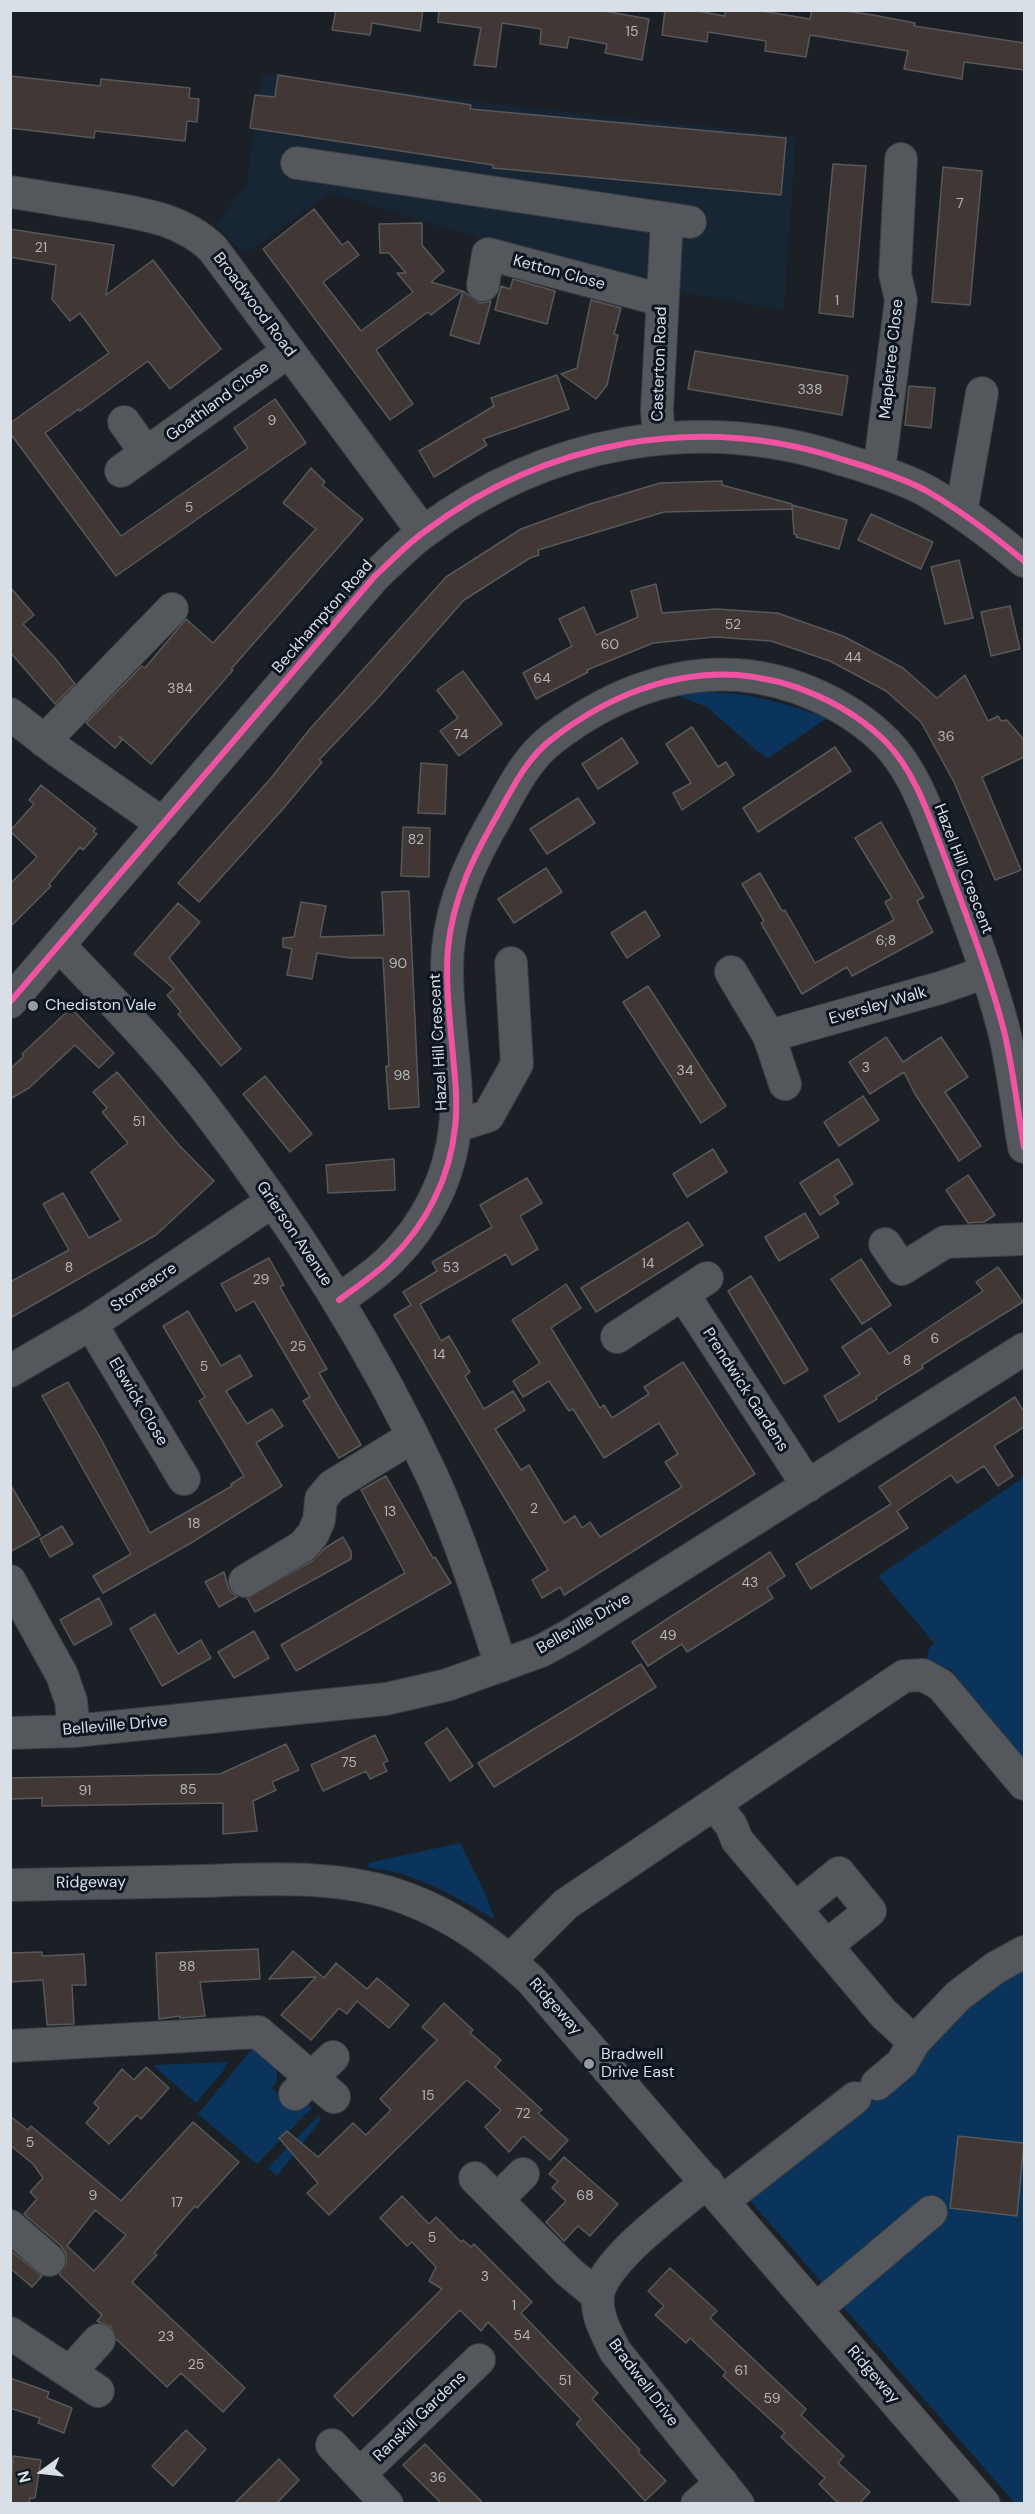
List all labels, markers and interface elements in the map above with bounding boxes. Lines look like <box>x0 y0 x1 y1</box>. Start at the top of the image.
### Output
house number: 15 <box>626 24 638 40</box>
house number: 7 <box>956 196 964 212</box>
house number: 21 <box>35 240 47 256</box>
street label: Broadwood Road <box>208 249 300 361</box>
street label: Ketton Close <box>511 251 607 295</box>
house number: 1 <box>835 293 839 309</box>
street label: Mapletree Close <box>876 298 908 420</box>
street label: Casterton Road <box>648 306 672 422</box>
street label: Goathland Close <box>163 358 273 446</box>
house number: 338 <box>797 382 823 398</box>
house number: 9 <box>268 413 276 429</box>
house number: 5 <box>185 500 193 516</box>
street label: Beckhampton Road <box>269 556 377 678</box>
house number: 52 <box>725 617 741 633</box>
house number: 60 <box>601 637 619 653</box>
house number: 44 <box>845 650 861 666</box>
house number: 64 <box>533 671 551 687</box>
house number: 384 <box>167 681 193 697</box>
house number: 74 <box>453 727 469 743</box>
house number: 36 <box>937 729 955 745</box>
street label: Hazel Hill Crescent <box>929 801 997 937</box>
house number: 82 <box>408 832 424 848</box>
house number: 6;8 <box>876 933 896 949</box>
house number: 90 <box>389 956 407 972</box>
street label: Hazel Hill Crescent <box>426 973 452 1111</box>
street label: Eversley Walk <box>827 983 929 1029</box>
place label: Chediston Vale <box>45 996 156 1016</box>
marker: Chediston Vale <box>26 999 40 1013</box>
house number: 3 <box>862 1060 870 1076</box>
house number: 34 <box>677 1063 693 1079</box>
house number: 98 <box>393 1068 411 1084</box>
house number: 51 <box>133 1114 145 1130</box>
street label: Grierson Avenue <box>252 1178 336 1290</box>
house number: 14 <box>642 1256 654 1272</box>
street label: Stoneacre <box>107 1259 181 1317</box>
house number: 8 <box>65 1260 73 1276</box>
house number: 53 <box>443 1260 459 1276</box>
house number: 29 <box>253 1272 269 1288</box>
street label: Prendwick Gardens <box>698 1325 792 1455</box>
house number: 6 <box>931 1331 939 1347</box>
house number: 25 <box>290 1339 306 1355</box>
house number: 14 <box>433 1347 445 1363</box>
house number: 8 <box>903 1353 911 1369</box>
street label: Elswick Close <box>104 1354 172 1450</box>
house number: 5 <box>200 1359 208 1375</box>
house number: 2 <box>530 1501 538 1517</box>
house number: 13 <box>384 1504 396 1520</box>
house number: 18 <box>188 1516 200 1532</box>
house number: 43 <box>742 1575 758 1591</box>
street label: Belleville Drive <box>534 1589 634 1659</box>
house number: 49 <box>659 1628 677 1644</box>
street label: Belleville Drive <box>62 1712 168 1740</box>
house number: 75 <box>341 1755 357 1771</box>
house number: 85 <box>179 1782 197 1798</box>
house number: 91 <box>79 1783 91 1799</box>
street label: Ridgeway <box>56 1873 126 1893</box>
house number: 88 <box>178 1959 196 1975</box>
street label: Ridgeway <box>524 1975 586 2039</box>
place label: Bradwell Drive East <box>601 2045 675 2083</box>
marker: Bradwell Drive East <box>582 2057 596 2071</box>
house number: 15 <box>422 2088 434 2104</box>
house number: 72 <box>515 2106 531 2122</box>
house number: 5 <box>26 2135 34 2151</box>
house number: 9 <box>89 2188 97 2204</box>
house number: 68 <box>576 2188 594 2204</box>
house number: 17 <box>171 2195 183 2211</box>
house number: 5 <box>428 2230 436 2246</box>
house number: 3 <box>481 2269 489 2285</box>
house number: 1 <box>512 2298 516 2314</box>
house number: 54 <box>513 2328 531 2344</box>
house number: 23 <box>158 2329 174 2345</box>
street label: Bradwell Drive <box>604 2335 682 2431</box>
street label: Ridgeway <box>843 2342 903 2408</box>
house number: 25 <box>188 2357 204 2373</box>
house number: 61 <box>734 2363 748 2379</box>
street label: Ranskill Gardens <box>370 2368 470 2466</box>
house number: 51 <box>559 2373 571 2389</box>
house number: 59 <box>764 2391 780 2407</box>
north arrow <box>12 2442 72 2502</box>
text: N <box>12 2468 36 2485</box>
house number: 36 <box>429 2470 447 2486</box>

